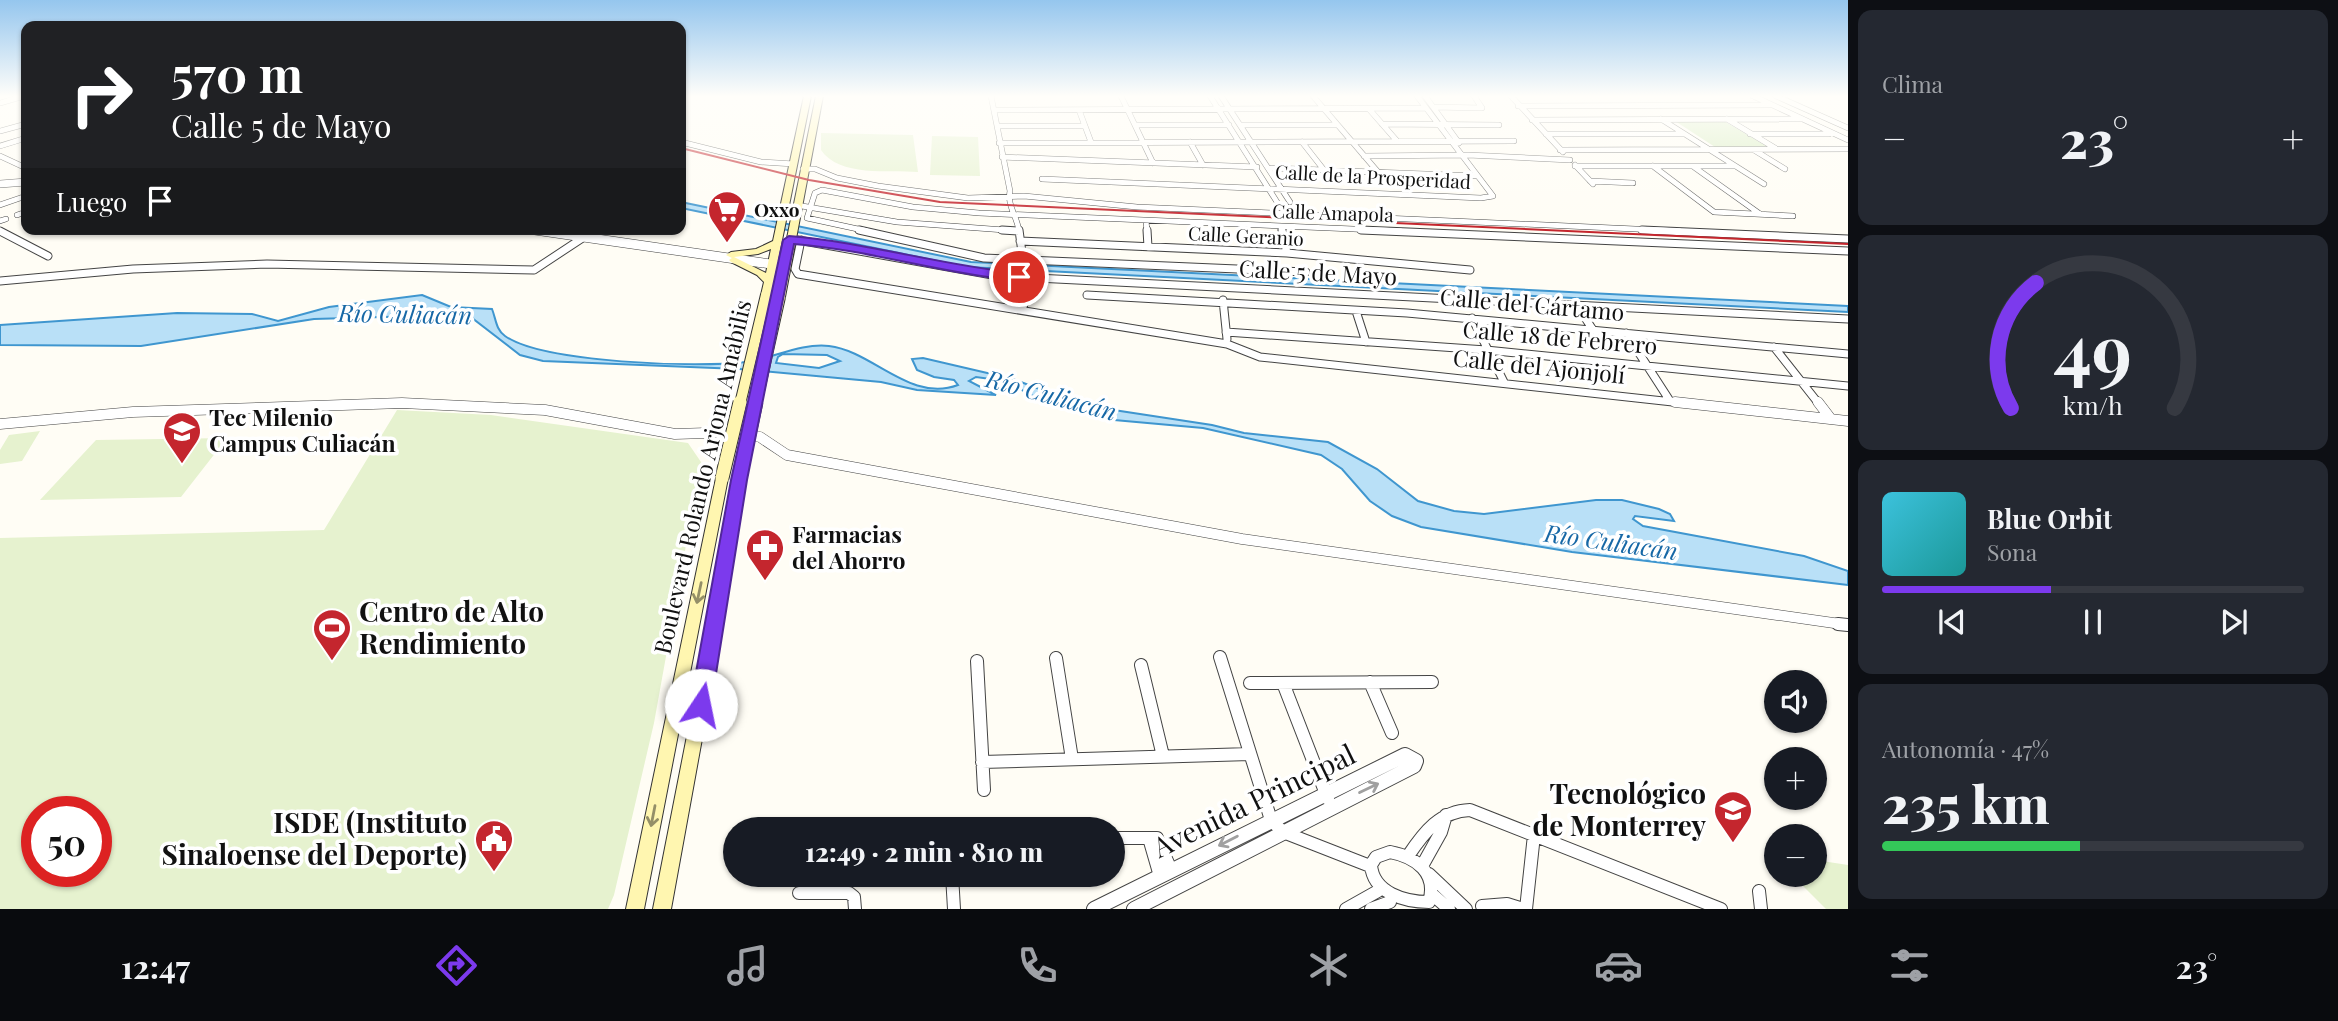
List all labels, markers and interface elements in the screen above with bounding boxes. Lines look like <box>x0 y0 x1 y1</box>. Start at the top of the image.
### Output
text: 570 m <box>171 40 303 105</box>
icon: right <box>56 49 147 140</box>
text: Clima <box>1882 68 1943 99</box>
text: Calle 5 de Mayo <box>171 103 391 146</box>
text: 23° <box>2060 103 2128 172</box>
text: − <box>1882 112 1907 163</box>
text: + <box>2282 112 2304 163</box>
street label: Calle de la Prosperidad <box>1274 158 1472 194</box>
icon: arrive <box>141 182 179 220</box>
text: Luego <box>56 184 127 219</box>
supermarket icon: Oxxo <box>706 189 748 244</box>
place label: Oxxo <box>754 196 800 222</box>
street label: Calle Amapola <box>1272 197 1395 227</box>
street label: Calle Geranio <box>1188 219 1305 251</box>
pin <box>989 247 1049 307</box>
street label: Calle 5 de Mayo <box>1238 252 1398 291</box>
icon: arrive <box>1000 258 1038 296</box>
street label: Calle del Cártamo <box>1439 280 1626 327</box>
water label: Río Culiacán <box>337 296 472 330</box>
street label: Boulevard Rolando Arjona Amábilis <box>646 297 757 657</box>
text: 49 <box>2054 300 2132 397</box>
street label: Calle 18 de Febrero <box>1461 313 1659 360</box>
street label: Calle del Ajonjolí <box>1452 341 1627 390</box>
water label: Río Culiacán <box>982 361 1120 427</box>
text: km/h <box>2063 388 2123 421</box>
place label: Tec Milenio Campus Culiacán <box>209 401 396 458</box>
school or university icon: Tec Milenio Campus Culiacán <box>161 410 203 465</box>
text: Blue Orbit <box>1987 501 2112 536</box>
water label: Río Culiacán <box>1542 516 1680 566</box>
place label: Farmacias del Ahorro <box>792 518 905 575</box>
pharmacy icon: Farmacias del Ahorro <box>744 527 786 582</box>
text: Sona <box>1987 536 2037 567</box>
one-way arrow <box>692 581 706 604</box>
place label: Centro de Alto Rendimiento <box>359 592 544 661</box>
icon: previous <box>1933 603 1971 641</box>
icon: pause <box>2074 603 2112 641</box>
icon: next <box>2215 603 2253 641</box>
sports icon: Centro de Alto Rendimiento <box>311 607 353 662</box>
position arrow <box>664 668 738 742</box>
map controls <box>1764 670 1827 887</box>
button: sound <box>1764 670 1827 733</box>
text: Autonomía · 47% <box>1882 733 2049 764</box>
street label: Avenida Principal <box>1145 735 1361 865</box>
button: + <box>1764 747 1827 810</box>
text: 235 km <box>1882 768 2050 837</box>
place label: Tecnológico de Monterrey <box>1532 774 1706 843</box>
one-way arrow <box>1358 781 1379 795</box>
school or university icon: Tecnológico de Monterrey <box>1712 789 1754 844</box>
speed limit sign: 50 <box>21 796 112 887</box>
place label: ISDE (Instituto Sinaloense del Deporte) <box>162 803 467 872</box>
one-way arrow <box>646 804 660 827</box>
public building icon: ISDE (Instituto Sinaloense del Deporte) <box>473 818 515 873</box>
button: − <box>1764 824 1827 887</box>
text: 12:49 · 2 min · 810 m <box>805 834 1043 869</box>
one-way arrow <box>1218 835 1239 849</box>
icon: directions <box>432 941 481 990</box>
icon: music <box>723 941 772 990</box>
icon: phone <box>1013 941 1062 990</box>
icon: climate <box>1304 941 1353 990</box>
icon: car <box>1594 941 1643 990</box>
icon: filters <box>1885 941 1934 990</box>
text: 12:47 <box>121 944 190 987</box>
text: 23° <box>2176 944 2217 987</box>

